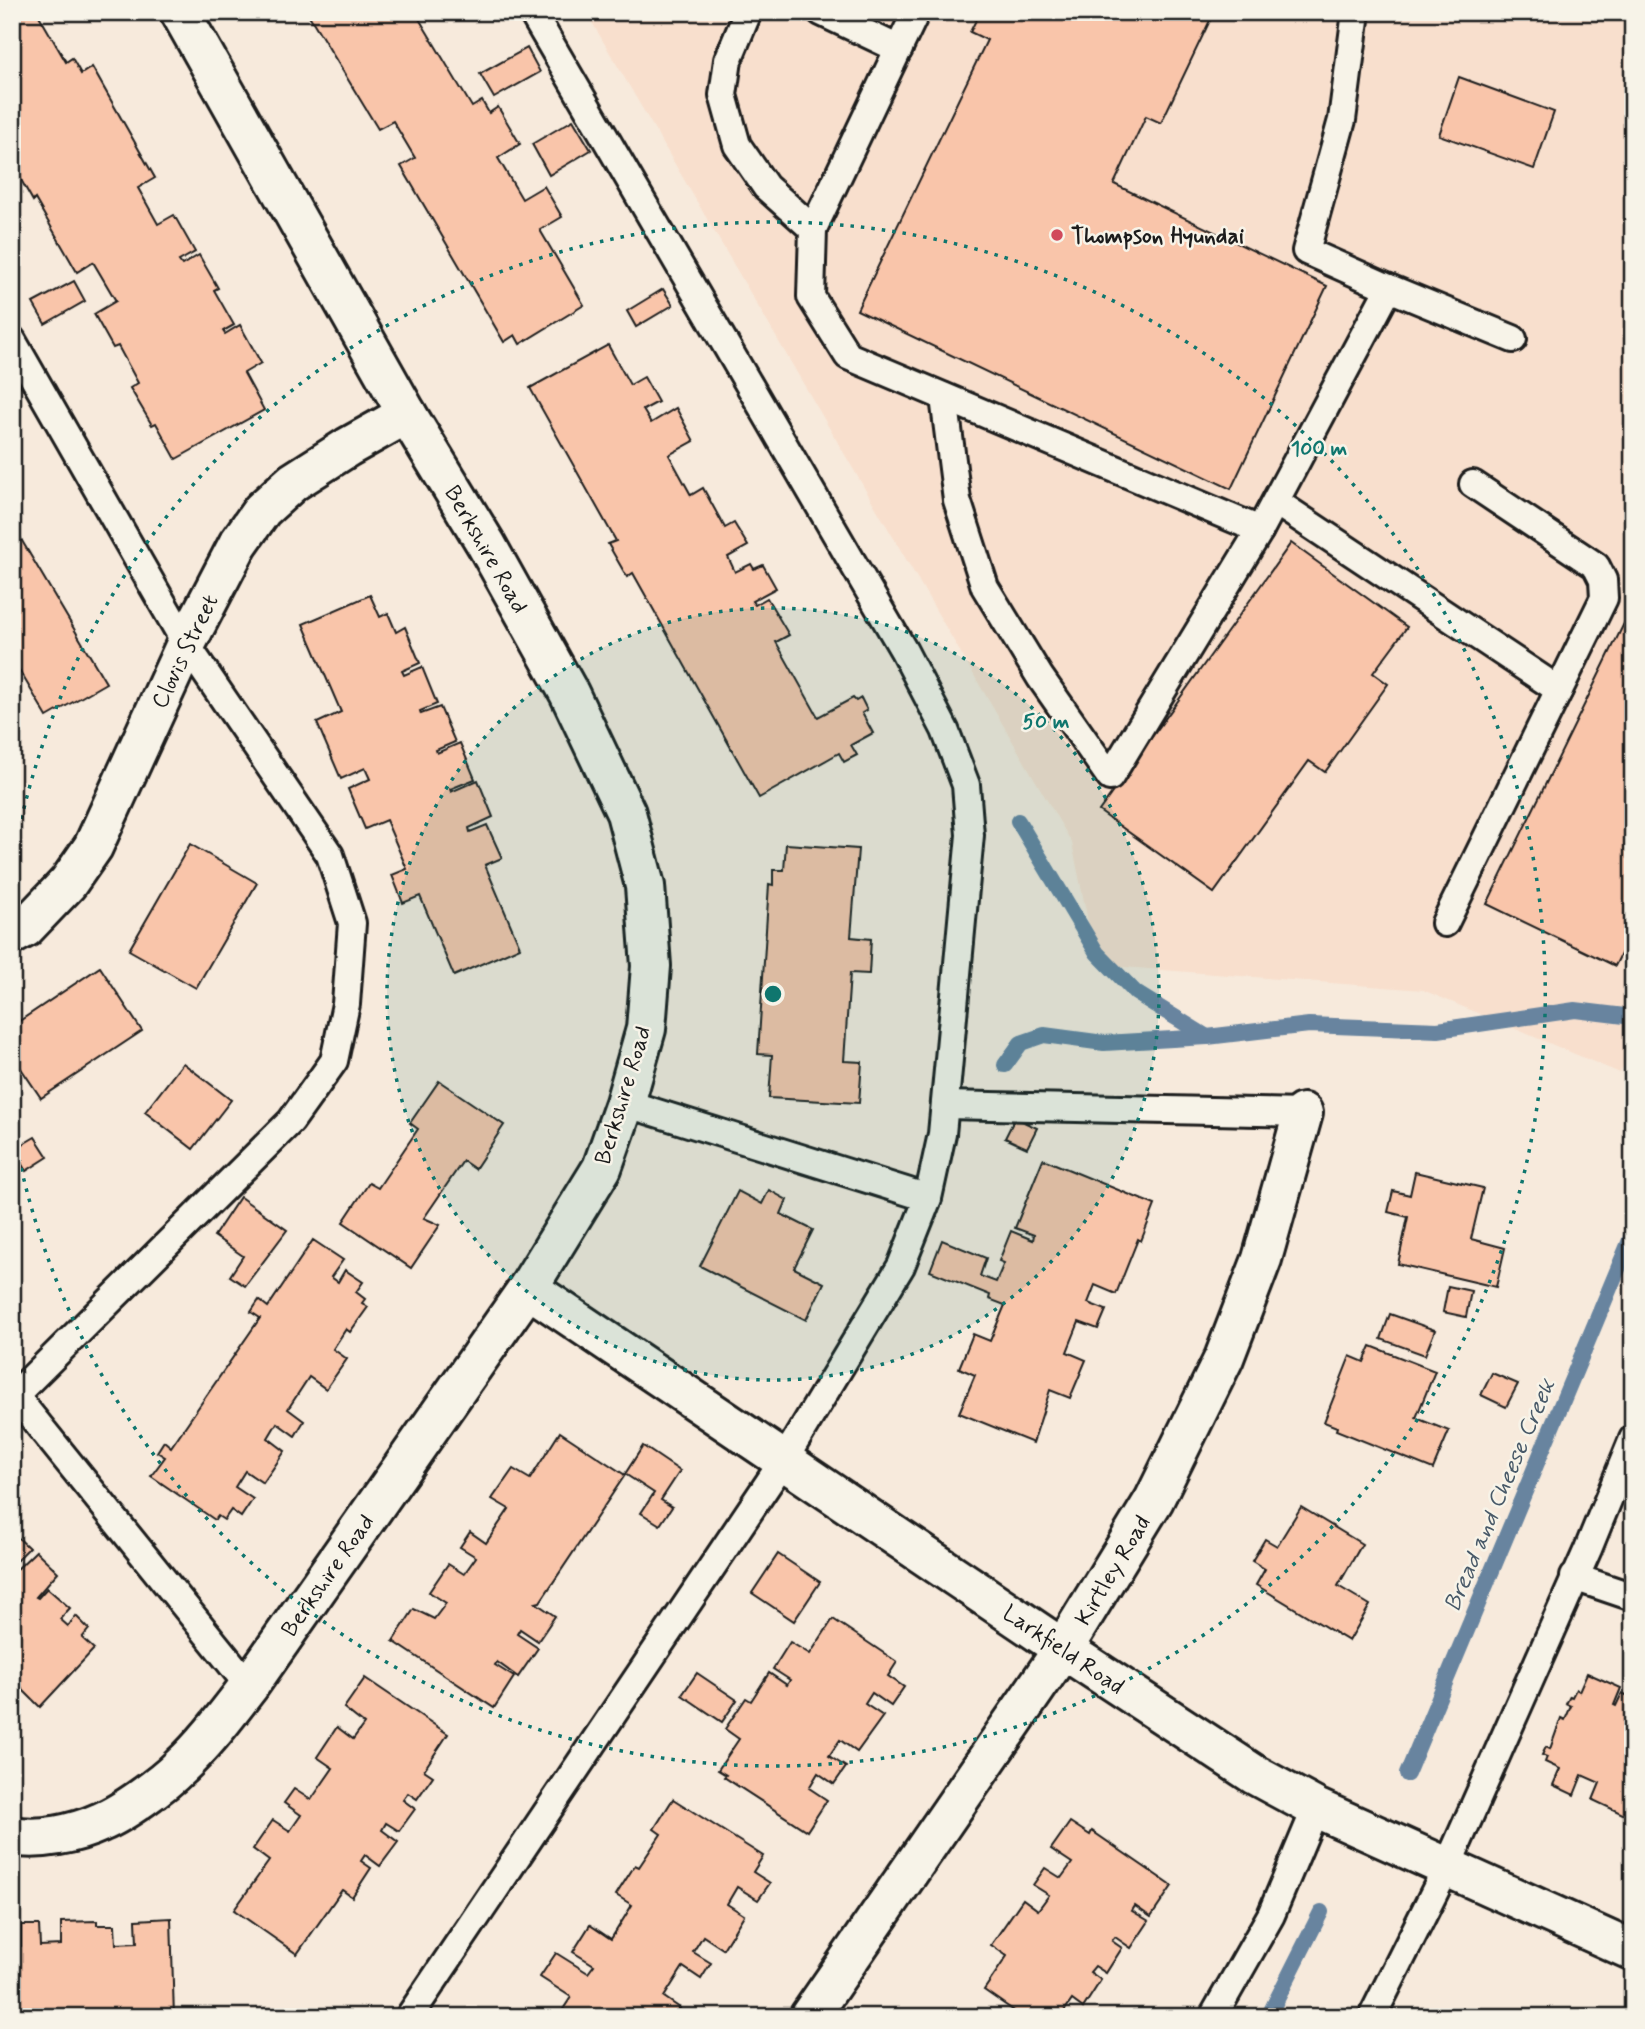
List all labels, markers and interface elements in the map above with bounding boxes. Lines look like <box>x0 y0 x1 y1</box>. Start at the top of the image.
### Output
place label: Thompson Hyundai <box>1071 222 1244 252</box>
marker: Thompson Hyundai <box>1049 227 1065 243</box>
text: 100 m <box>1291 435 1347 463</box>
street label: Berkshire Road <box>436 481 534 619</box>
street label: Clovis Street <box>145 590 226 714</box>
text: 50 m <box>1023 708 1070 736</box>
centre of rings <box>761 982 785 1006</box>
street label: Berkshire Road <box>589 1023 659 1168</box>
water label: Bread and Cheese Creek <box>1437 1373 1564 1616</box>
street label: Berkshire Road <box>275 1509 382 1643</box>
street label: Kirtley Road <box>1069 1510 1158 1632</box>
street label: Larkfield Road <box>996 1599 1130 1702</box>

